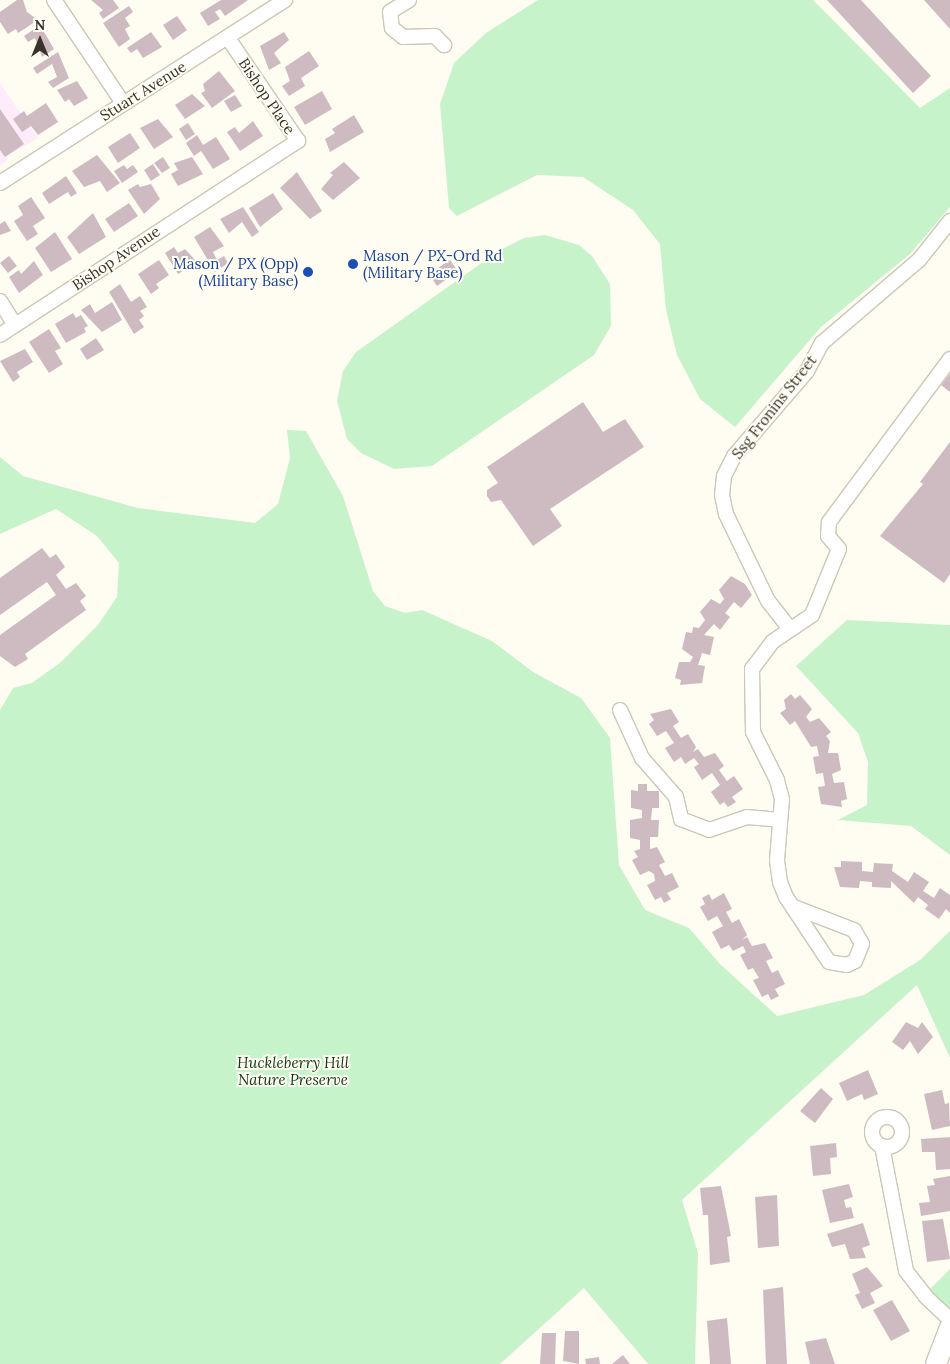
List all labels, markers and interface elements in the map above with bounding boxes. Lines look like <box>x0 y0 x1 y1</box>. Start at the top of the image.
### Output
north arrow <box>15 15 65 65</box>
text: N <box>35 16 45 34</box>
street label: Bishop Place <box>235 55 299 137</box>
street label: Stuart Avenue <box>97 57 189 125</box>
street label: Bishop Avenue <box>69 222 163 294</box>
place label: Mason / PX-Ord Rd (Military Base) <box>363 246 503 281</box>
place label: Mason / PX (Opp) (Military Base) <box>173 254 298 289</box>
marker: Mason / PX-Ord Rd (Military Base) <box>347 258 359 270</box>
marker: Mason / PX (Opp) (Military Base) <box>302 266 314 278</box>
street label: Ssg Fronins Street <box>728 352 820 462</box>
park label: Huckleberry Hill Nature Preserve <box>237 1053 349 1088</box>

